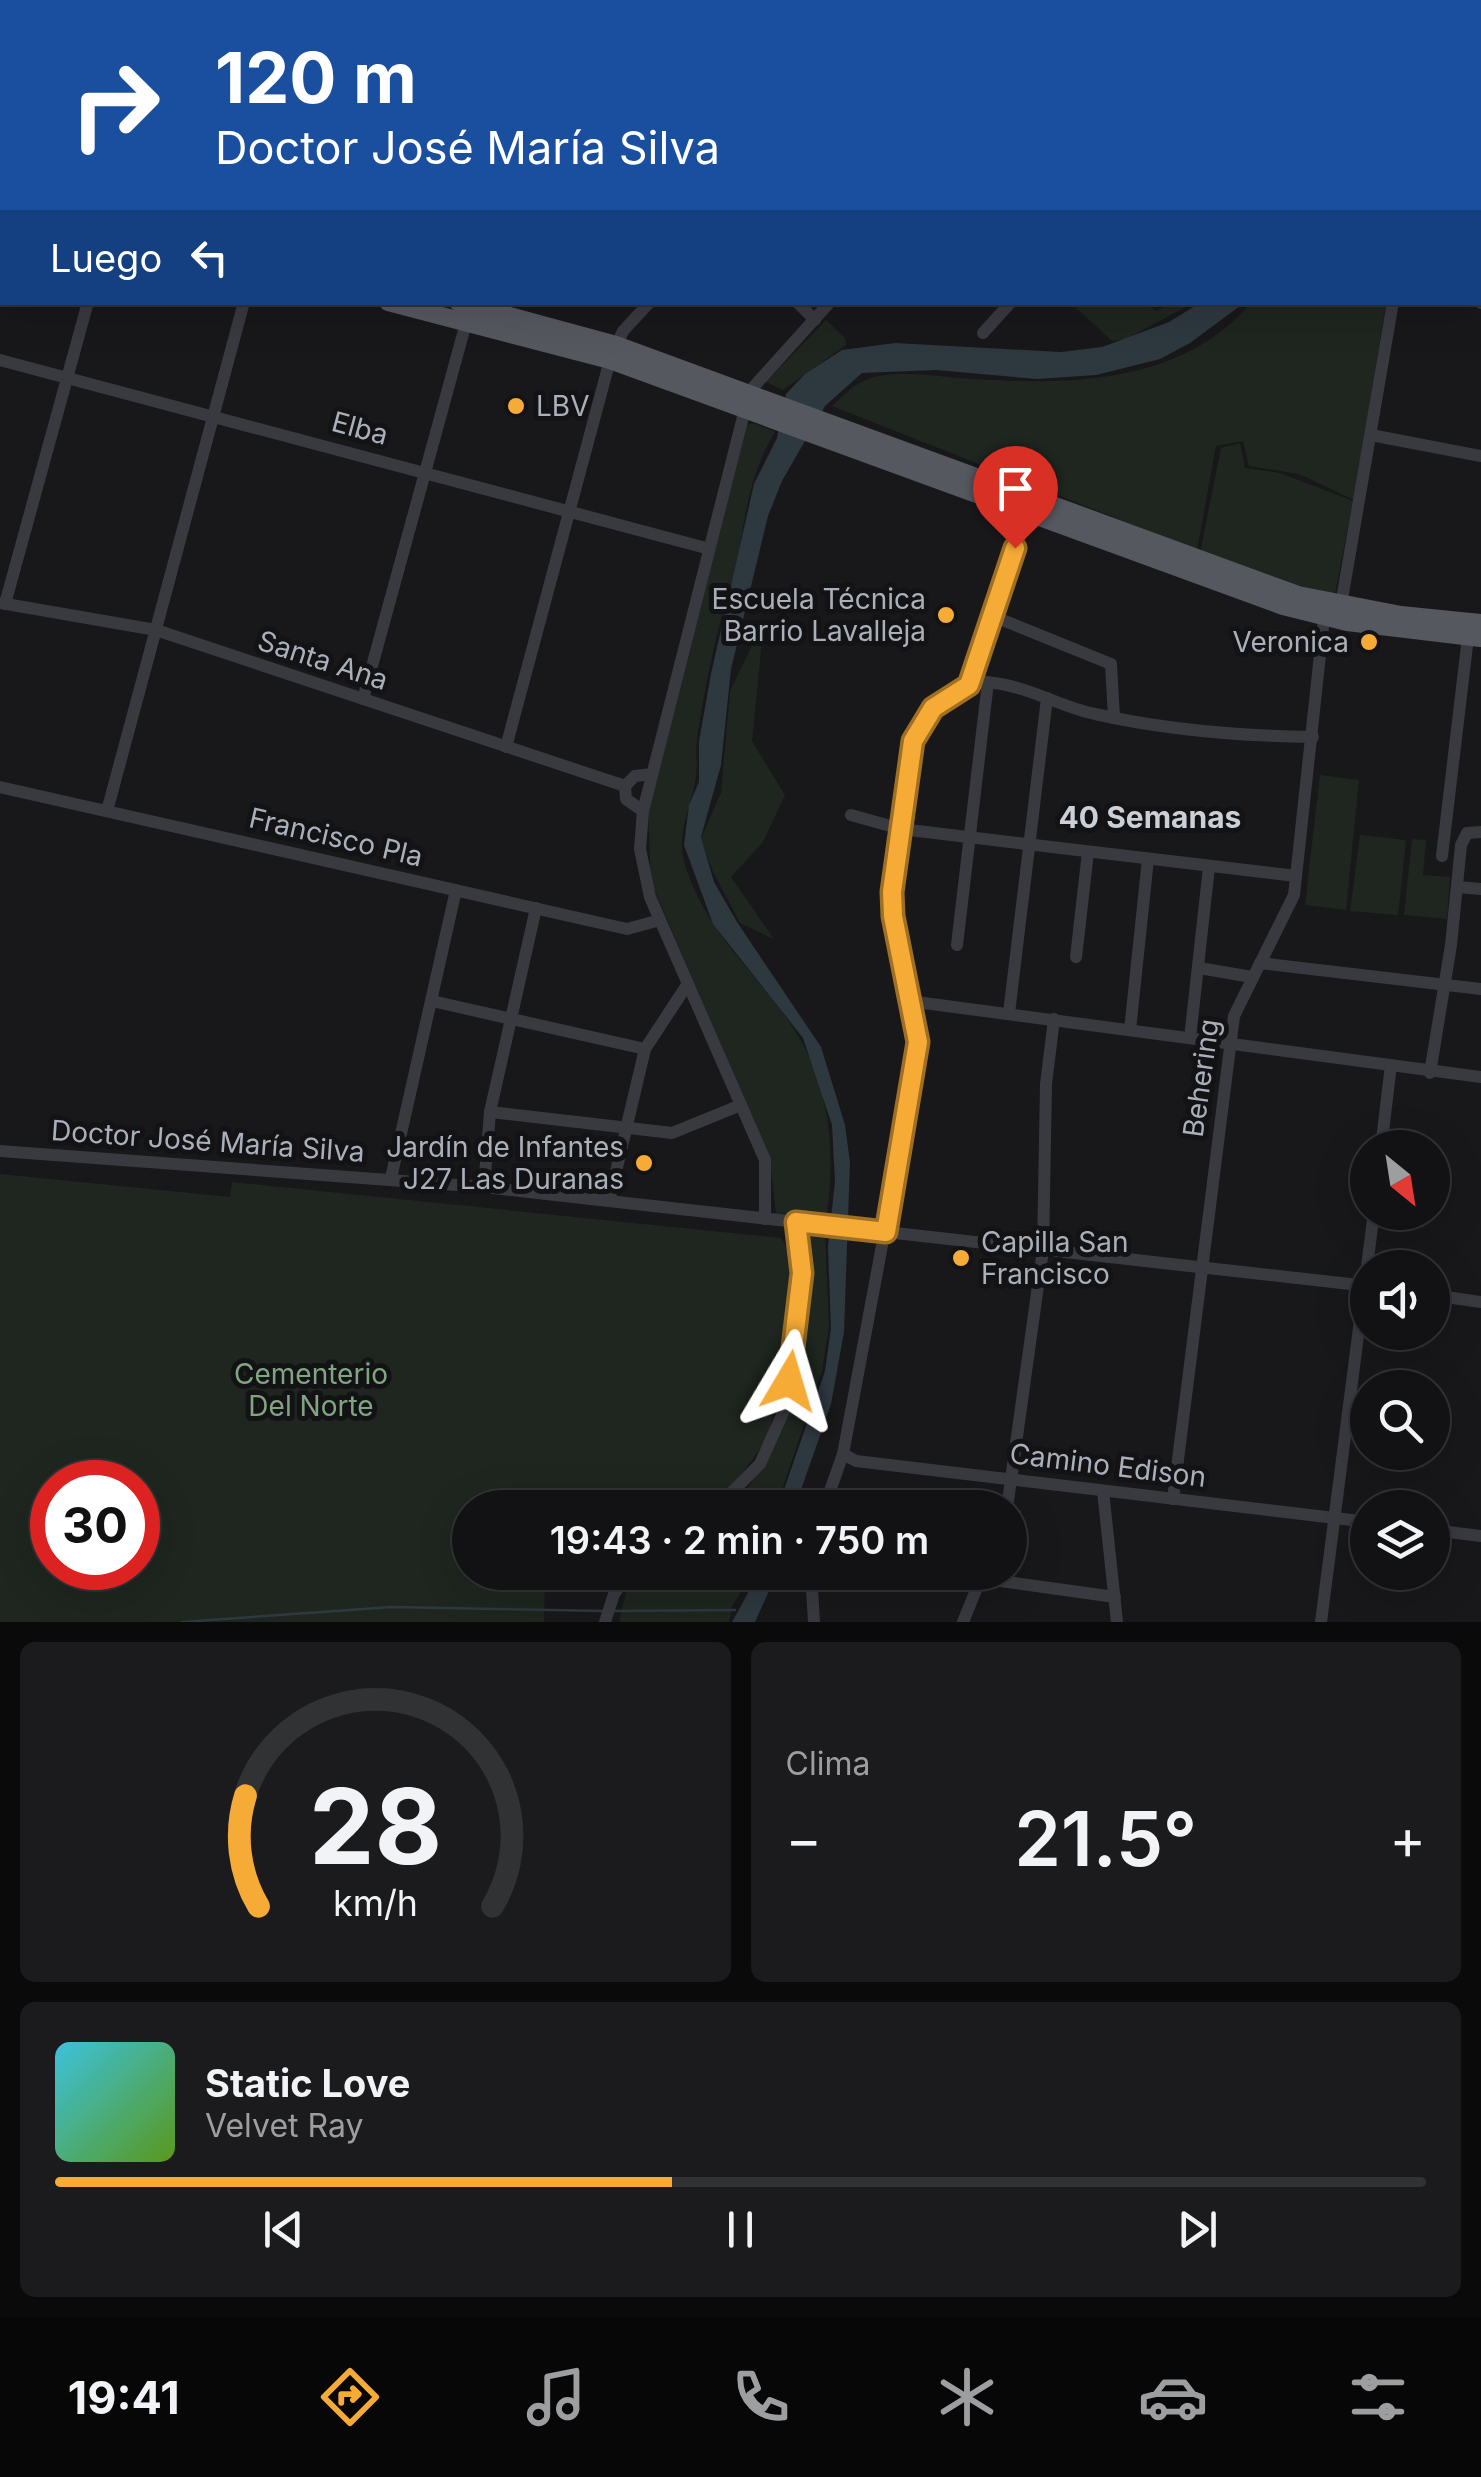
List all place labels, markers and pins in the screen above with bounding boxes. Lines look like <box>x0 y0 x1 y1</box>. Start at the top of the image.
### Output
place label: LBV <box>536 389 589 423</box>
marker: LBV <box>505 395 527 417</box>
pin <box>973 446 1058 549</box>
place label: Escuela Técnica Barrio Lavalleja <box>712 582 926 648</box>
marker: Escuela Técnica Barrio Lavalleja <box>935 604 957 626</box>
place label: Veronica <box>1233 625 1349 659</box>
marker: Veronica <box>1358 631 1380 653</box>
place label: Jardín de Infantes J27 Las Duranas <box>386 1130 624 1196</box>
marker: Jardín de Infantes J27 Las Duranas <box>633 1152 655 1174</box>
place label: Capilla San Francisco <box>981 1225 1129 1291</box>
marker: Capilla San Francisco <box>950 1247 972 1269</box>

